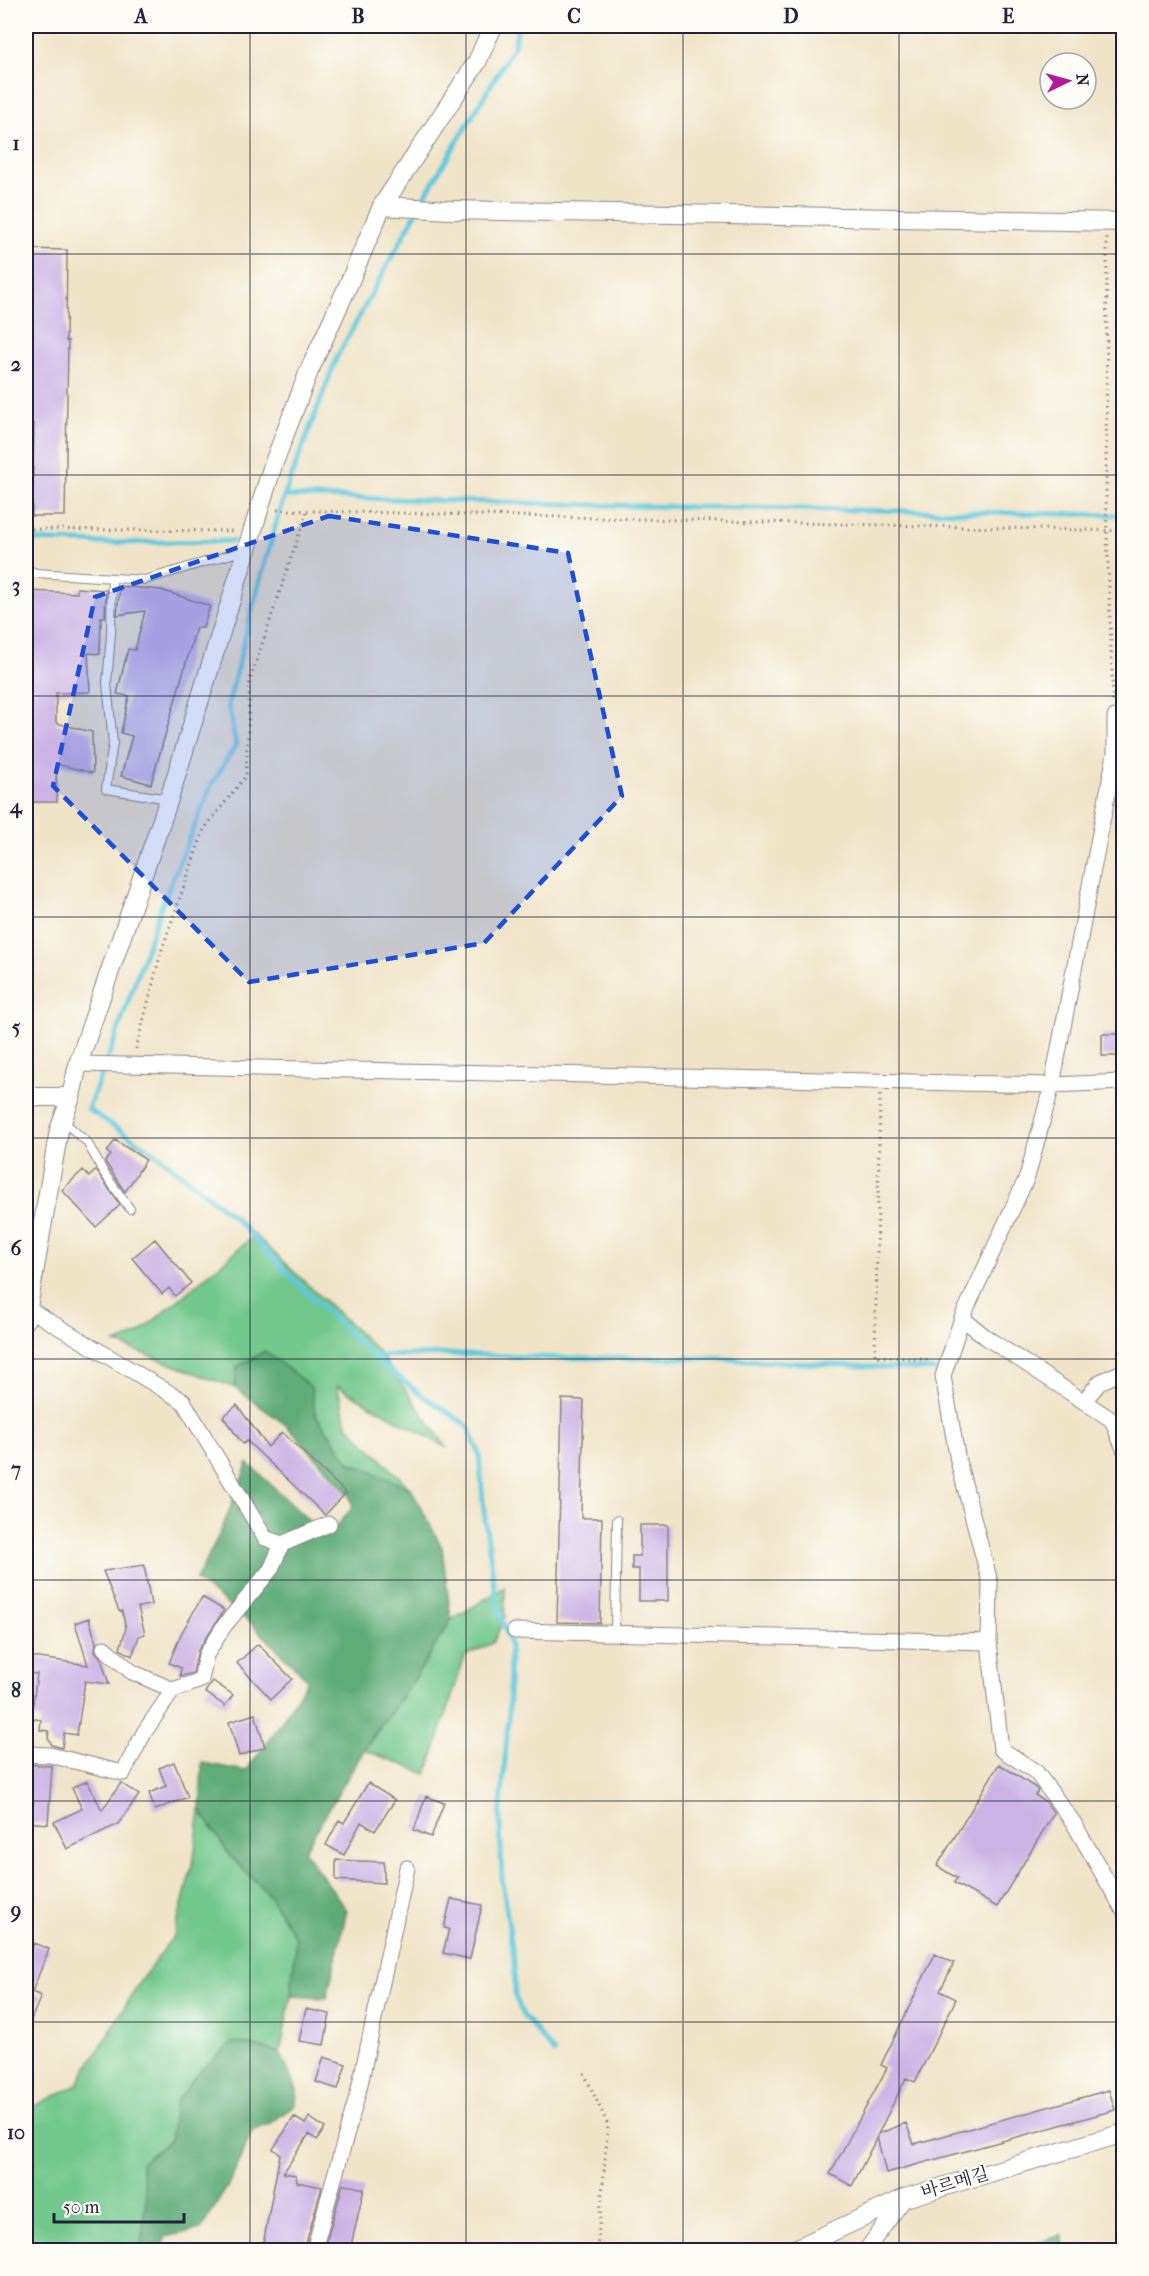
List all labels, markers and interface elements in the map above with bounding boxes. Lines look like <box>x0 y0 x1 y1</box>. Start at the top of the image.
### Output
text: A <box>133 5 149 28</box>
text: B <box>351 5 365 28</box>
text: C <box>567 5 581 28</box>
text: D <box>783 5 799 28</box>
text: E <box>1002 5 1014 28</box>
north arrow <box>1038 51 1098 111</box>
text: N <box>1072 73 1093 87</box>
text: 1 <box>12 132 20 155</box>
text: 2 <box>11 353 21 376</box>
text: 3 <box>12 574 20 597</box>
text: 4 <box>9 795 23 819</box>
text: 5 <box>12 1016 21 1039</box>
text: 6 <box>11 1237 23 1260</box>
text: 7 <box>10 1458 21 1481</box>
text: 8 <box>11 1679 21 1702</box>
text: 9 <box>10 1900 21 1923</box>
text: 10 <box>7 2121 25 2144</box>
street label: 바르메길 <box>919 2163 991 2203</box>
scale bar <box>54 2186 184 2224</box>
text: 50 m <box>63 2197 100 2218</box>

